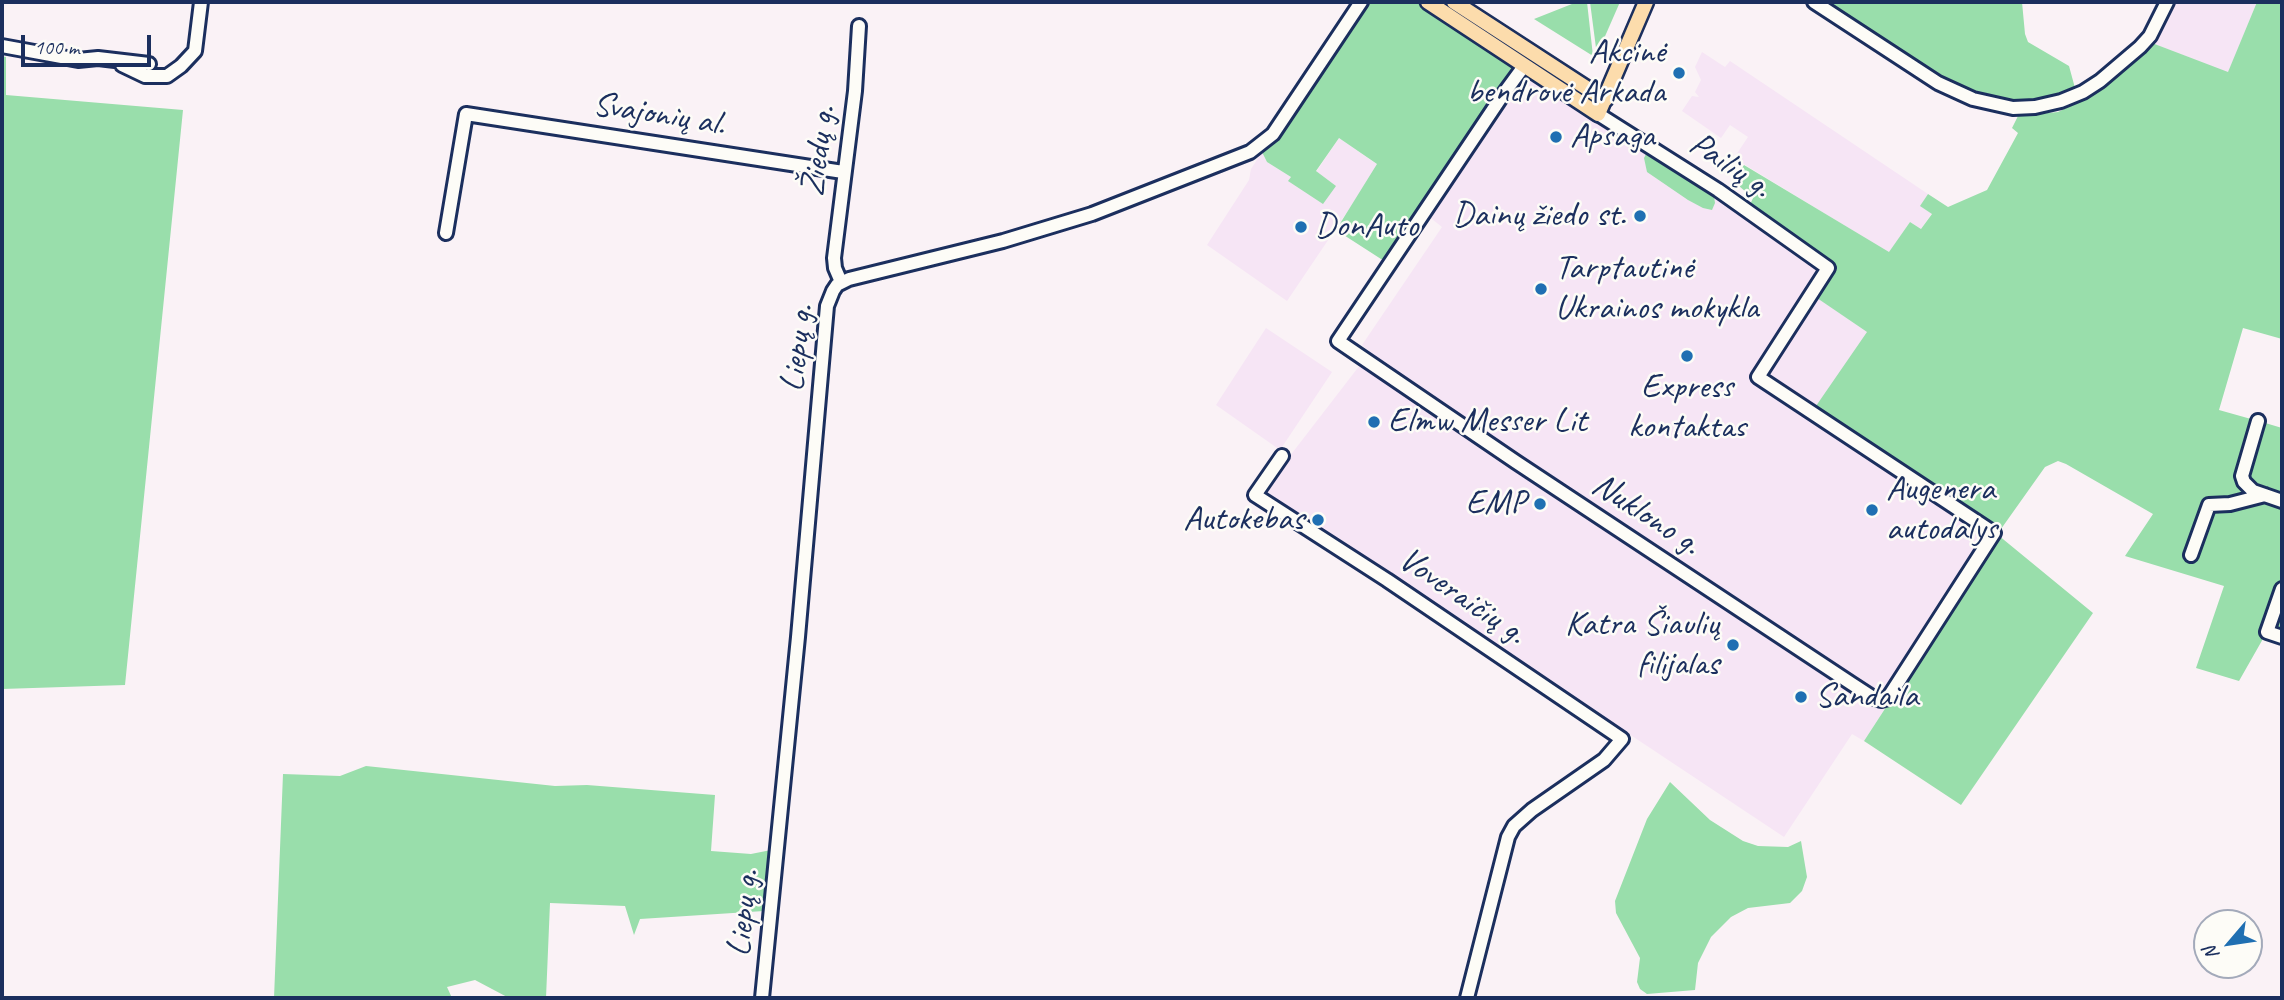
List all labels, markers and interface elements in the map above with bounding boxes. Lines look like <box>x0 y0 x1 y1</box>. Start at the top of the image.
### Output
scale bar <box>24 21 154 65</box>
place label: Akcinė bendrovė Arkada <box>1467 32 1665 114</box>
text: 100 m <box>34 34 79 60</box>
marker: Akcinė bendrovė Arkada <box>1671 65 1687 81</box>
street label: Svajonių al. <box>590 84 728 146</box>
street label: Žiedų g. <box>792 103 846 199</box>
place label: Apsaga <box>1570 116 1654 158</box>
street label: Pailių g. <box>1681 123 1779 209</box>
marker: Apsaga <box>1548 129 1564 145</box>
place label: Dainų žiedo st. <box>1453 195 1626 237</box>
place label: DonAuto <box>1315 206 1418 248</box>
marker: Dainų žiedo st. <box>1632 208 1648 224</box>
marker: DonAuto <box>1293 219 1309 235</box>
place label: Tarptautinė Ukrainos mokykla <box>1555 248 1758 330</box>
marker: Tarptautinė Ukrainos mokykla <box>1533 281 1549 297</box>
street label: Liepų g. <box>772 302 824 394</box>
marker: Express kontaktas <box>1679 348 1695 364</box>
place label: Express kontaktas <box>1628 367 1746 449</box>
place label: Elmw Messer Lit <box>1388 401 1587 443</box>
marker: Elmw Messer Lit <box>1366 414 1382 430</box>
street label: Nuklono g. <box>1584 464 1708 566</box>
place label: Augenera autodalys <box>1886 469 1997 551</box>
place label: EMP <box>1466 483 1526 525</box>
marker: EMP <box>1532 496 1548 512</box>
place label: Autokebas <box>1183 499 1304 541</box>
marker: Augenera autodalys <box>1864 502 1880 518</box>
marker: Autokebas <box>1310 512 1326 528</box>
street label: Voveraičių g. <box>1390 539 1534 655</box>
place label: Katra Šiaulių filijalas <box>1565 604 1719 686</box>
marker: Katra Šiaulių filijalas <box>1725 637 1741 653</box>
place label: Sandaila <box>1815 676 1918 718</box>
marker: Sandaila <box>1793 689 1809 705</box>
street label: Liepų g. <box>719 867 769 959</box>
north arrow <box>2193 909 2263 979</box>
text: N <box>2198 942 2225 964</box>

